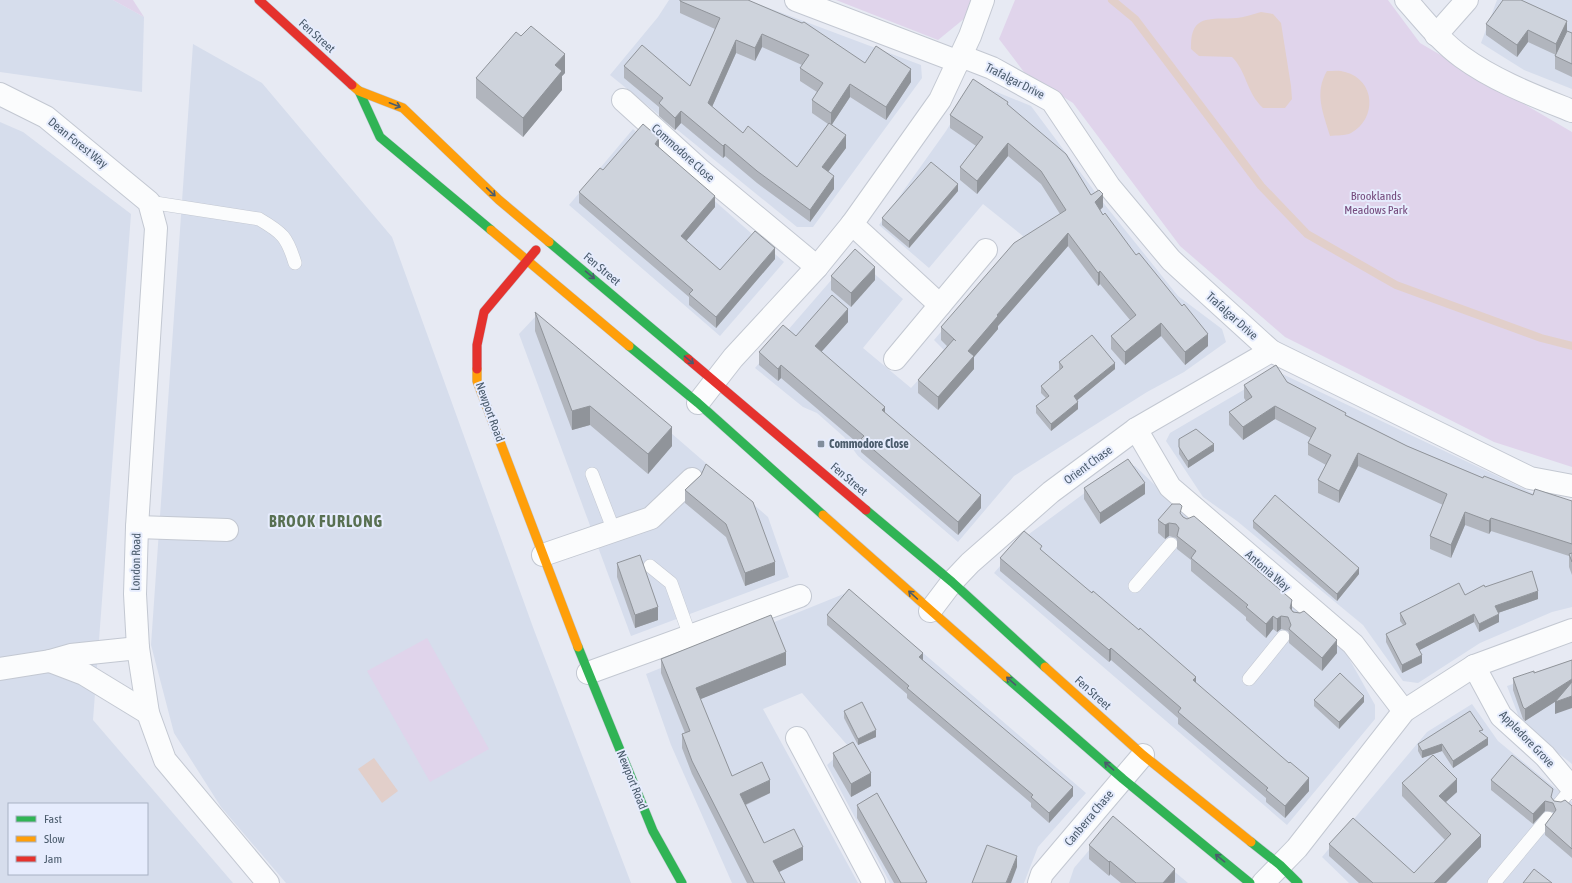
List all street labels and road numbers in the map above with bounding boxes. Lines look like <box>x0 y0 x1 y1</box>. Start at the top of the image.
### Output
street label: Fen Street <box>296 16 338 56</box>
street label: Trafalgar Drive <box>983 60 1047 102</box>
street label: Dean Forest Way <box>45 115 111 171</box>
street label: Commodore Close <box>649 121 717 185</box>
street label: Fen Street <box>581 250 624 289</box>
street label: Trafalgar Drive <box>1203 289 1261 343</box>
street label: Newport Road <box>473 380 507 444</box>
street label: Orient Chase <box>1061 443 1115 487</box>
street label: Fen Street <box>828 460 871 499</box>
street label: London Road <box>128 533 144 591</box>
street label: Antonia Way <box>1243 548 1294 594</box>
street label: Fen Street <box>1072 673 1114 713</box>
street label: Appledore Grove <box>1496 708 1558 770</box>
street label: Newport Road <box>614 748 650 812</box>
street label: Canberra Chase <box>1062 787 1116 849</box>

